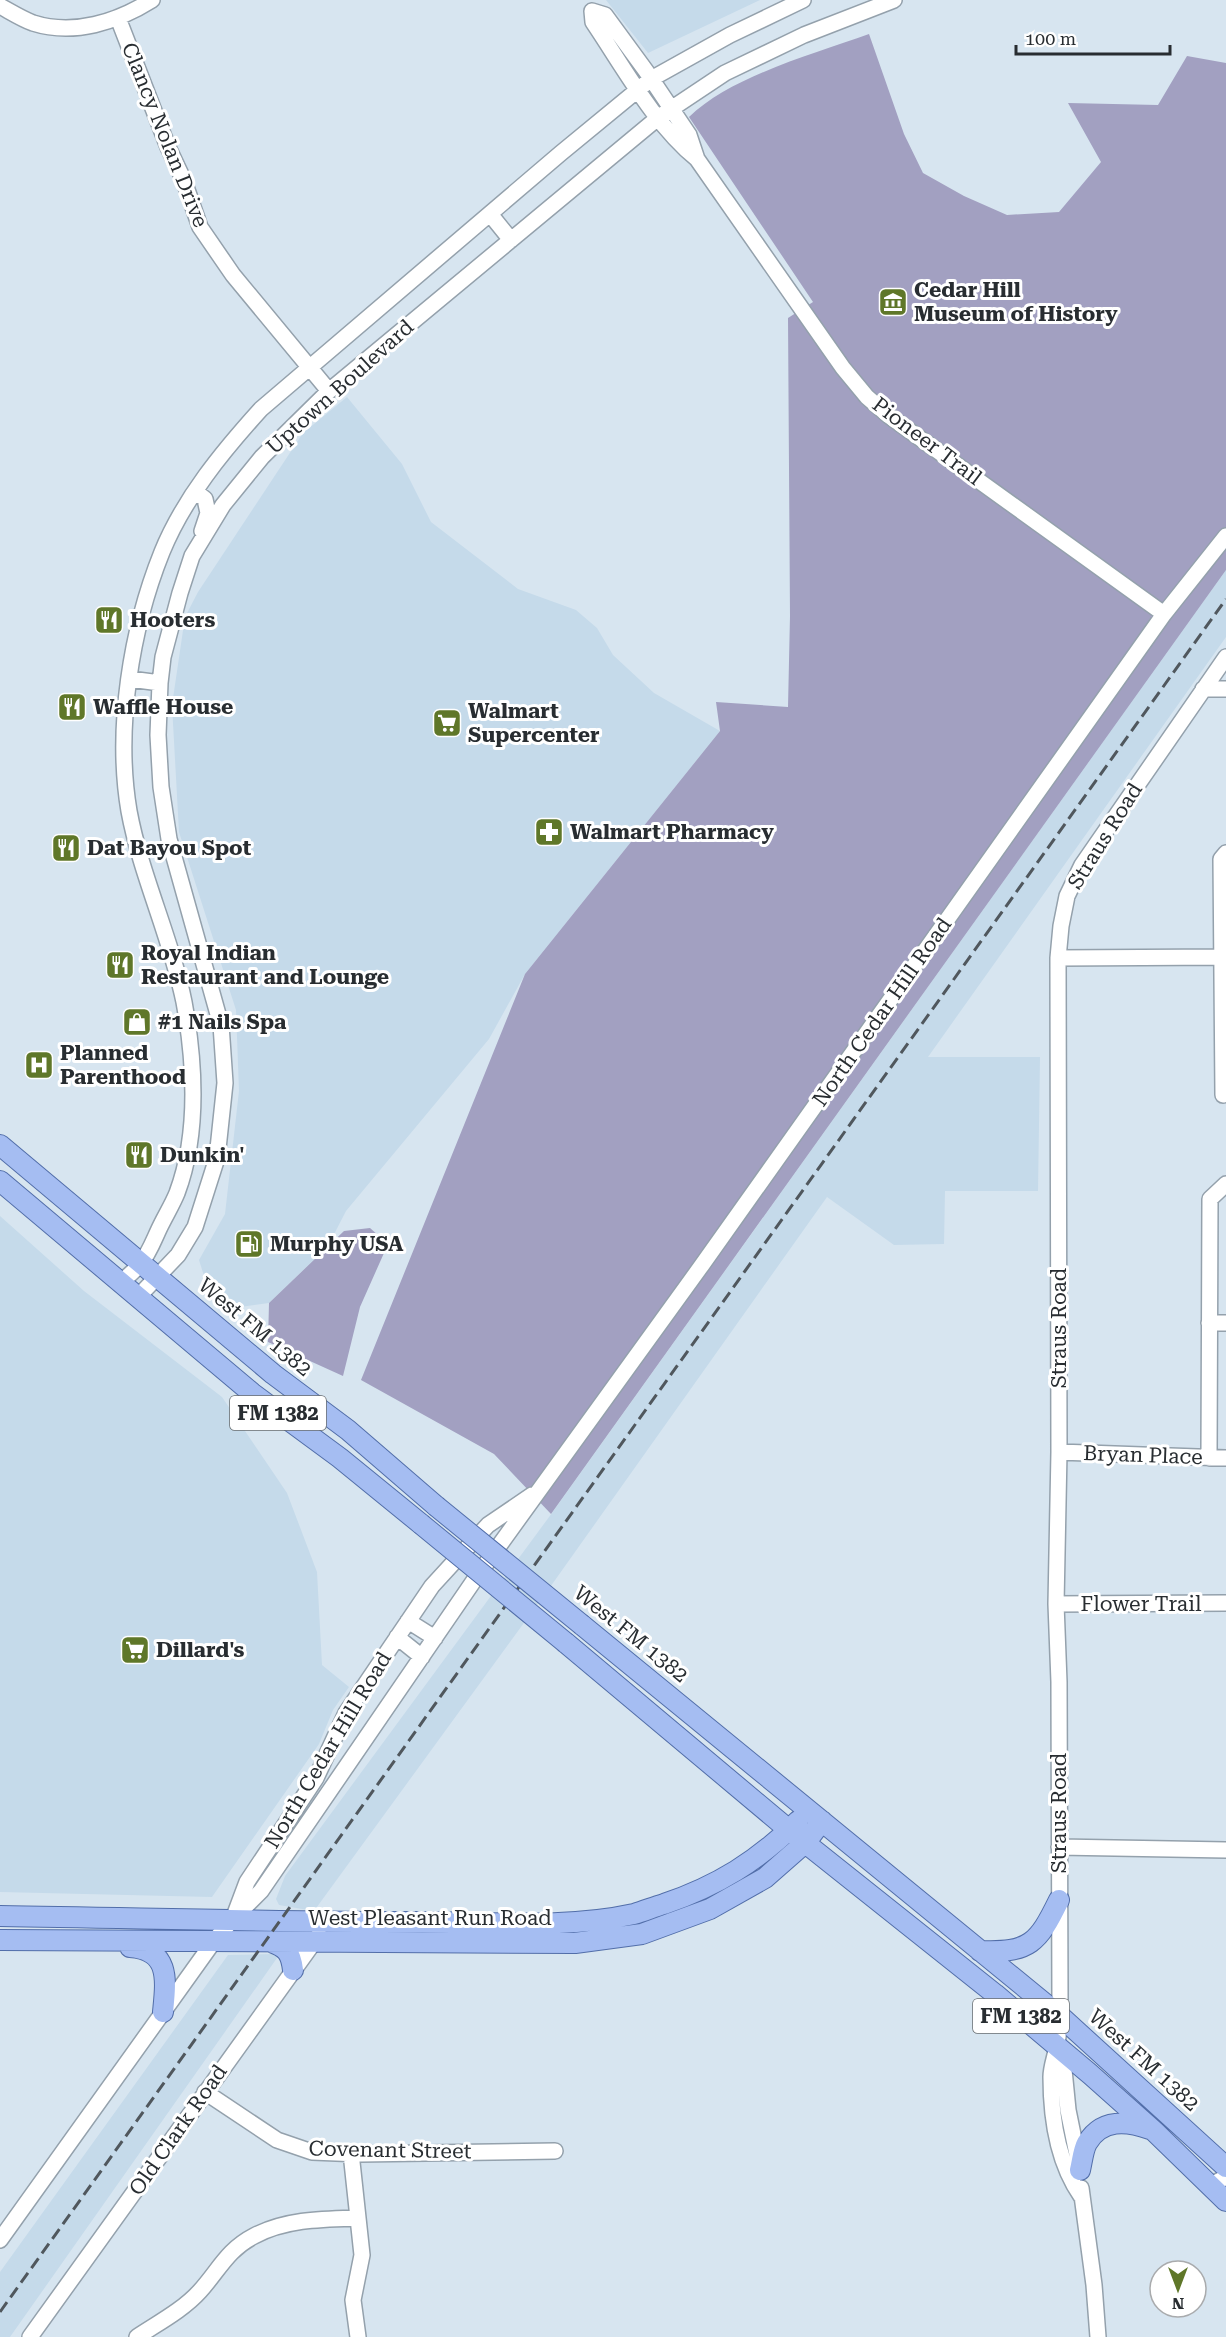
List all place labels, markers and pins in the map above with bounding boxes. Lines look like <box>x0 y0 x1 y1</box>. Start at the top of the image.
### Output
place label: Cedar Hill Museum of History <box>914 278 1118 326</box>
museum icon: Cedar Hill Museum of History <box>877 286 909 318</box>
restaurant icon: Hooters <box>93 604 125 636</box>
place label: Hooters <box>130 608 215 632</box>
restaurant icon: Waffle House <box>56 691 88 723</box>
place label: Waffle House <box>93 695 233 719</box>
place label: Walmart Supercenter <box>468 699 600 747</box>
supermarket icon: Walmart Supercenter <box>431 707 463 739</box>
pharmacy icon: Walmart Pharmacy <box>533 816 565 848</box>
place label: Walmart Pharmacy <box>570 820 774 844</box>
restaurant icon: Dat Bayou Spot <box>50 832 82 864</box>
place label: Dat Bayou Spot <box>87 836 252 860</box>
place label: Royal Indian Restaurant and Lounge <box>141 941 389 989</box>
restaurant icon: Royal Indian Restaurant and Lounge <box>104 949 136 981</box>
shop icon: #1 Nails Spa <box>121 1006 153 1038</box>
place label: #1 Nails Spa <box>158 1010 287 1034</box>
place label: Planned Parenthood <box>60 1041 186 1089</box>
hospital icon: Planned Parenthood <box>23 1049 55 1081</box>
restaurant icon: Dunkin' <box>123 1139 155 1171</box>
place label: Dunkin' <box>160 1143 245 1167</box>
fuel station icon: Murphy USA <box>233 1228 265 1260</box>
place label: Murphy USA <box>270 1232 404 1256</box>
supermarket icon: Dillard's <box>119 1634 151 1666</box>
place label: Dillard's <box>156 1638 245 1662</box>

